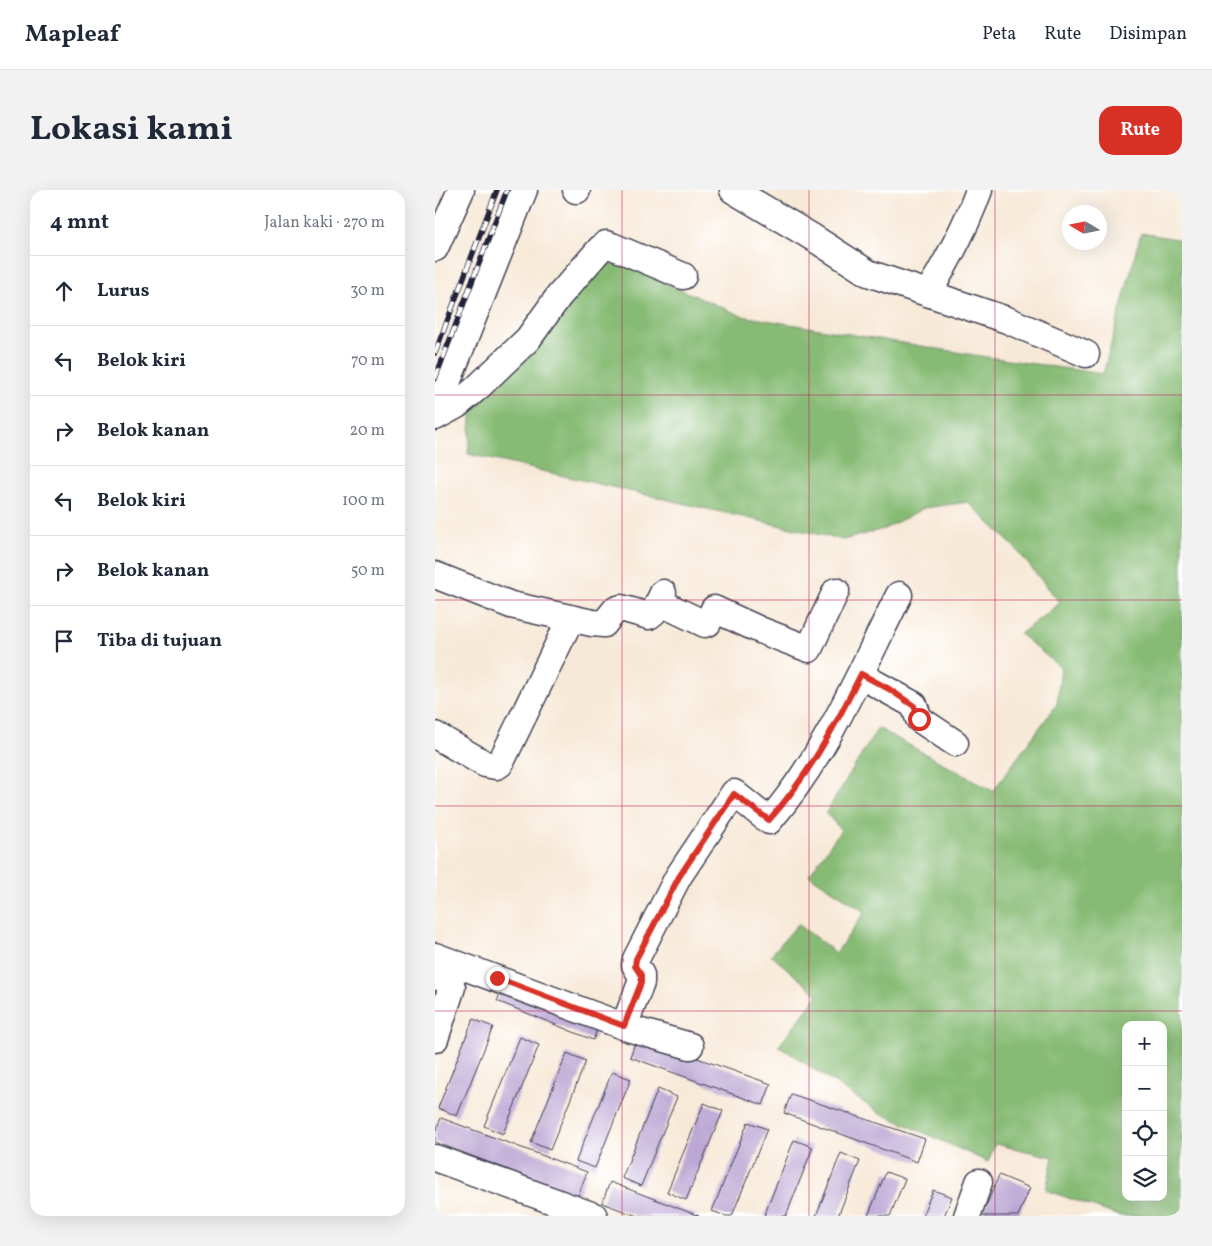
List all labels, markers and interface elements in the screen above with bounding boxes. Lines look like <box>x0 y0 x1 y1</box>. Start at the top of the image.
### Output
text: Mapleaf <box>25 18 119 52</box>
text: Peta <box>982 22 1016 47</box>
text: Rute <box>1044 22 1081 47</box>
text: Disimpan <box>1109 22 1187 47</box>
text: Lokasi kami <box>30 106 233 154</box>
button: Rute <box>1099 106 1182 155</box>
north arrow <box>1062 205 1107 250</box>
text: 4 mnt <box>50 208 109 237</box>
text: Jalan kaki · 270 m <box>264 212 385 234</box>
icon: ahead <box>50 277 78 305</box>
text: Lurus <box>97 278 149 304</box>
text: 30 m <box>350 280 385 302</box>
icon: left <box>50 347 78 375</box>
text: Belok kiri <box>97 348 186 374</box>
text: 70 m <box>351 350 385 372</box>
icon: right <box>50 417 78 445</box>
text: Belok kanan <box>97 418 209 444</box>
text: 20 m <box>350 420 385 442</box>
icon: left <box>50 487 78 515</box>
text: Belok kiri <box>97 488 186 514</box>
text: 100 m <box>342 490 385 512</box>
icon: right <box>50 557 78 585</box>
text: Belok kanan <box>97 558 209 584</box>
text: 50 m <box>351 560 385 582</box>
icon: arrive <box>50 627 78 655</box>
text: Tiba di tujuan <box>97 628 222 654</box>
route start <box>908 708 931 731</box>
route end <box>486 967 509 990</box>
map controls <box>1122 1021 1167 1201</box>
button: + <box>1122 1021 1167 1066</box>
button: − <box>1122 1066 1167 1111</box>
button: locate <box>1122 1111 1167 1156</box>
button: layers <box>1122 1156 1167 1201</box>

